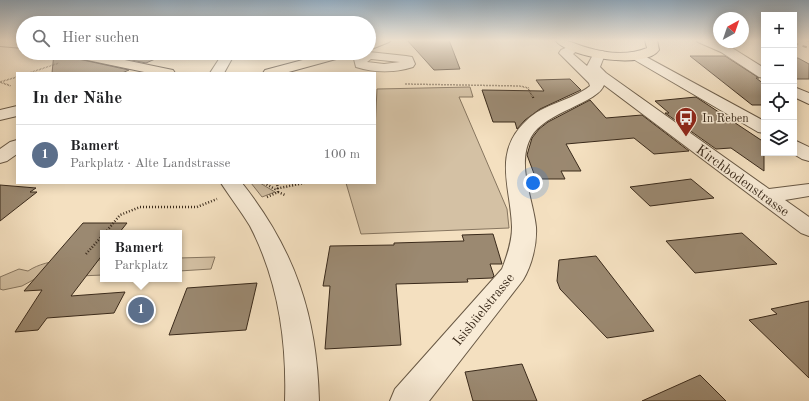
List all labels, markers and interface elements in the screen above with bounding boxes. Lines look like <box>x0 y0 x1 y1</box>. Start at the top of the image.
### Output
north arrow <box>713 12 749 48</box>
map controls <box>761 12 797 156</box>
button: + <box>761 12 797 48</box>
search box <box>16 16 376 60</box>
icon: search <box>30 27 52 49</box>
text: Hier suchen <box>62 31 139 46</box>
button: − <box>761 48 797 84</box>
button: locate <box>761 84 797 120</box>
text: In der Nähe <box>32 90 122 107</box>
bus stop icon: In Reben <box>673 105 699 138</box>
place label: In Reben <box>702 113 749 125</box>
button: layers <box>761 120 797 156</box>
text: Bamert <box>70 139 119 154</box>
street label: Kirchbodenstrasse <box>693 142 792 219</box>
text: 1 <box>41 148 49 161</box>
text: 100 m <box>323 148 360 161</box>
text: Parkplatz · Alte Landstrasse <box>70 157 230 170</box>
your location <box>523 173 543 193</box>
popup <box>100 230 182 282</box>
text: Bamert <box>114 241 163 256</box>
text: Parkplatz <box>114 259 168 272</box>
street label: Isisbüelstrasse <box>450 271 517 348</box>
pin: 1 <box>128 295 154 325</box>

